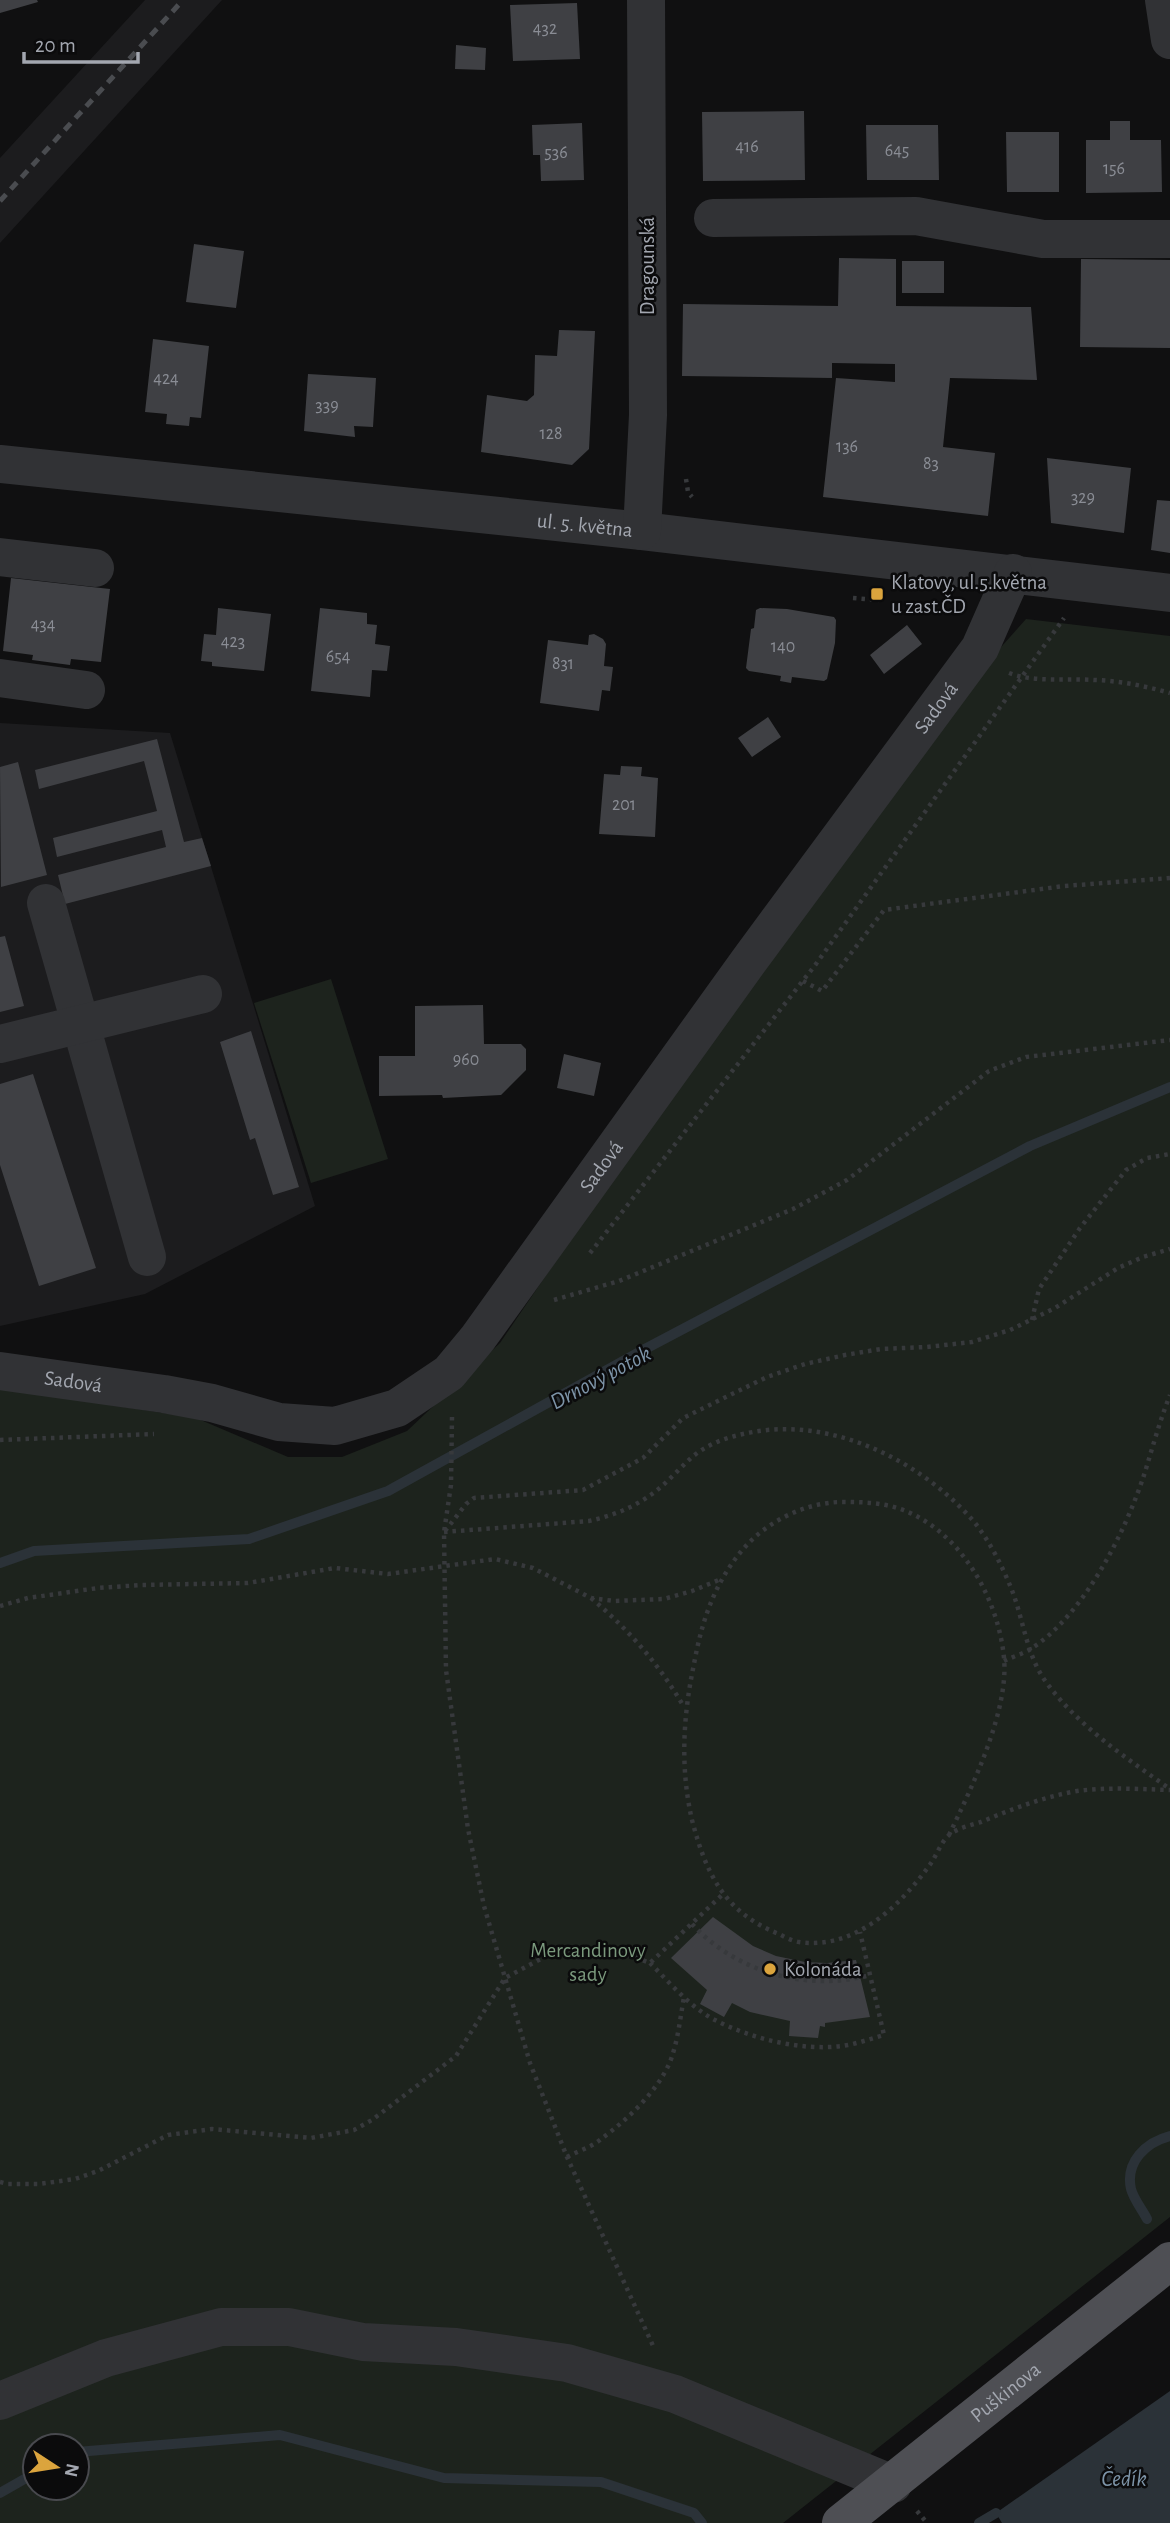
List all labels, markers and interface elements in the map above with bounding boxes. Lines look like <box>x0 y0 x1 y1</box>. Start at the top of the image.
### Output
house number: 432 <box>533 20 557 38</box>
scale bar <box>24 21 138 65</box>
text: 20 m <box>35 35 76 56</box>
house number: 416 <box>735 138 759 156</box>
house number: 645 <box>885 142 909 160</box>
house number: 536 <box>544 144 568 162</box>
house number: 156 <box>1103 160 1125 178</box>
street label: Dragounská <box>637 217 658 315</box>
house number: 424 <box>153 370 179 388</box>
house number: 339 <box>315 397 339 415</box>
house number: 128 <box>540 425 562 443</box>
house number: 136 <box>836 438 858 456</box>
house number: 83 <box>923 455 939 473</box>
house number: 329 <box>1071 489 1095 507</box>
street label: ul. 5. května <box>536 510 634 541</box>
place label: Klatovy, ul.5.května u zast.ČD <box>891 572 1047 617</box>
marker: Klatovy, ul.5.května u zast.ČD <box>869 586 885 602</box>
house number: 434 <box>31 616 56 634</box>
house number: 423 <box>221 633 245 651</box>
house number: 140 <box>771 638 795 656</box>
house number: 654 <box>326 648 351 666</box>
house number: 831 <box>552 655 574 673</box>
street label: Sadová <box>911 678 962 738</box>
house number: 201 <box>612 796 636 814</box>
house number: 960 <box>453 1051 479 1069</box>
street label: Sadová <box>576 1137 627 1197</box>
water label: Drnový potok <box>546 1342 655 1414</box>
street label: Sadová <box>43 1367 104 1396</box>
park label: Mercandinovy sady <box>530 1940 646 1985</box>
place label: Kolonáda <box>784 1959 862 1980</box>
marker: Kolonáda <box>762 1961 778 1977</box>
street label: Puškinova <box>967 2358 1045 2427</box>
north arrow <box>21 2432 91 2502</box>
text: N <box>60 2462 82 2479</box>
water label: Čedík <box>1101 2466 1147 2491</box>

